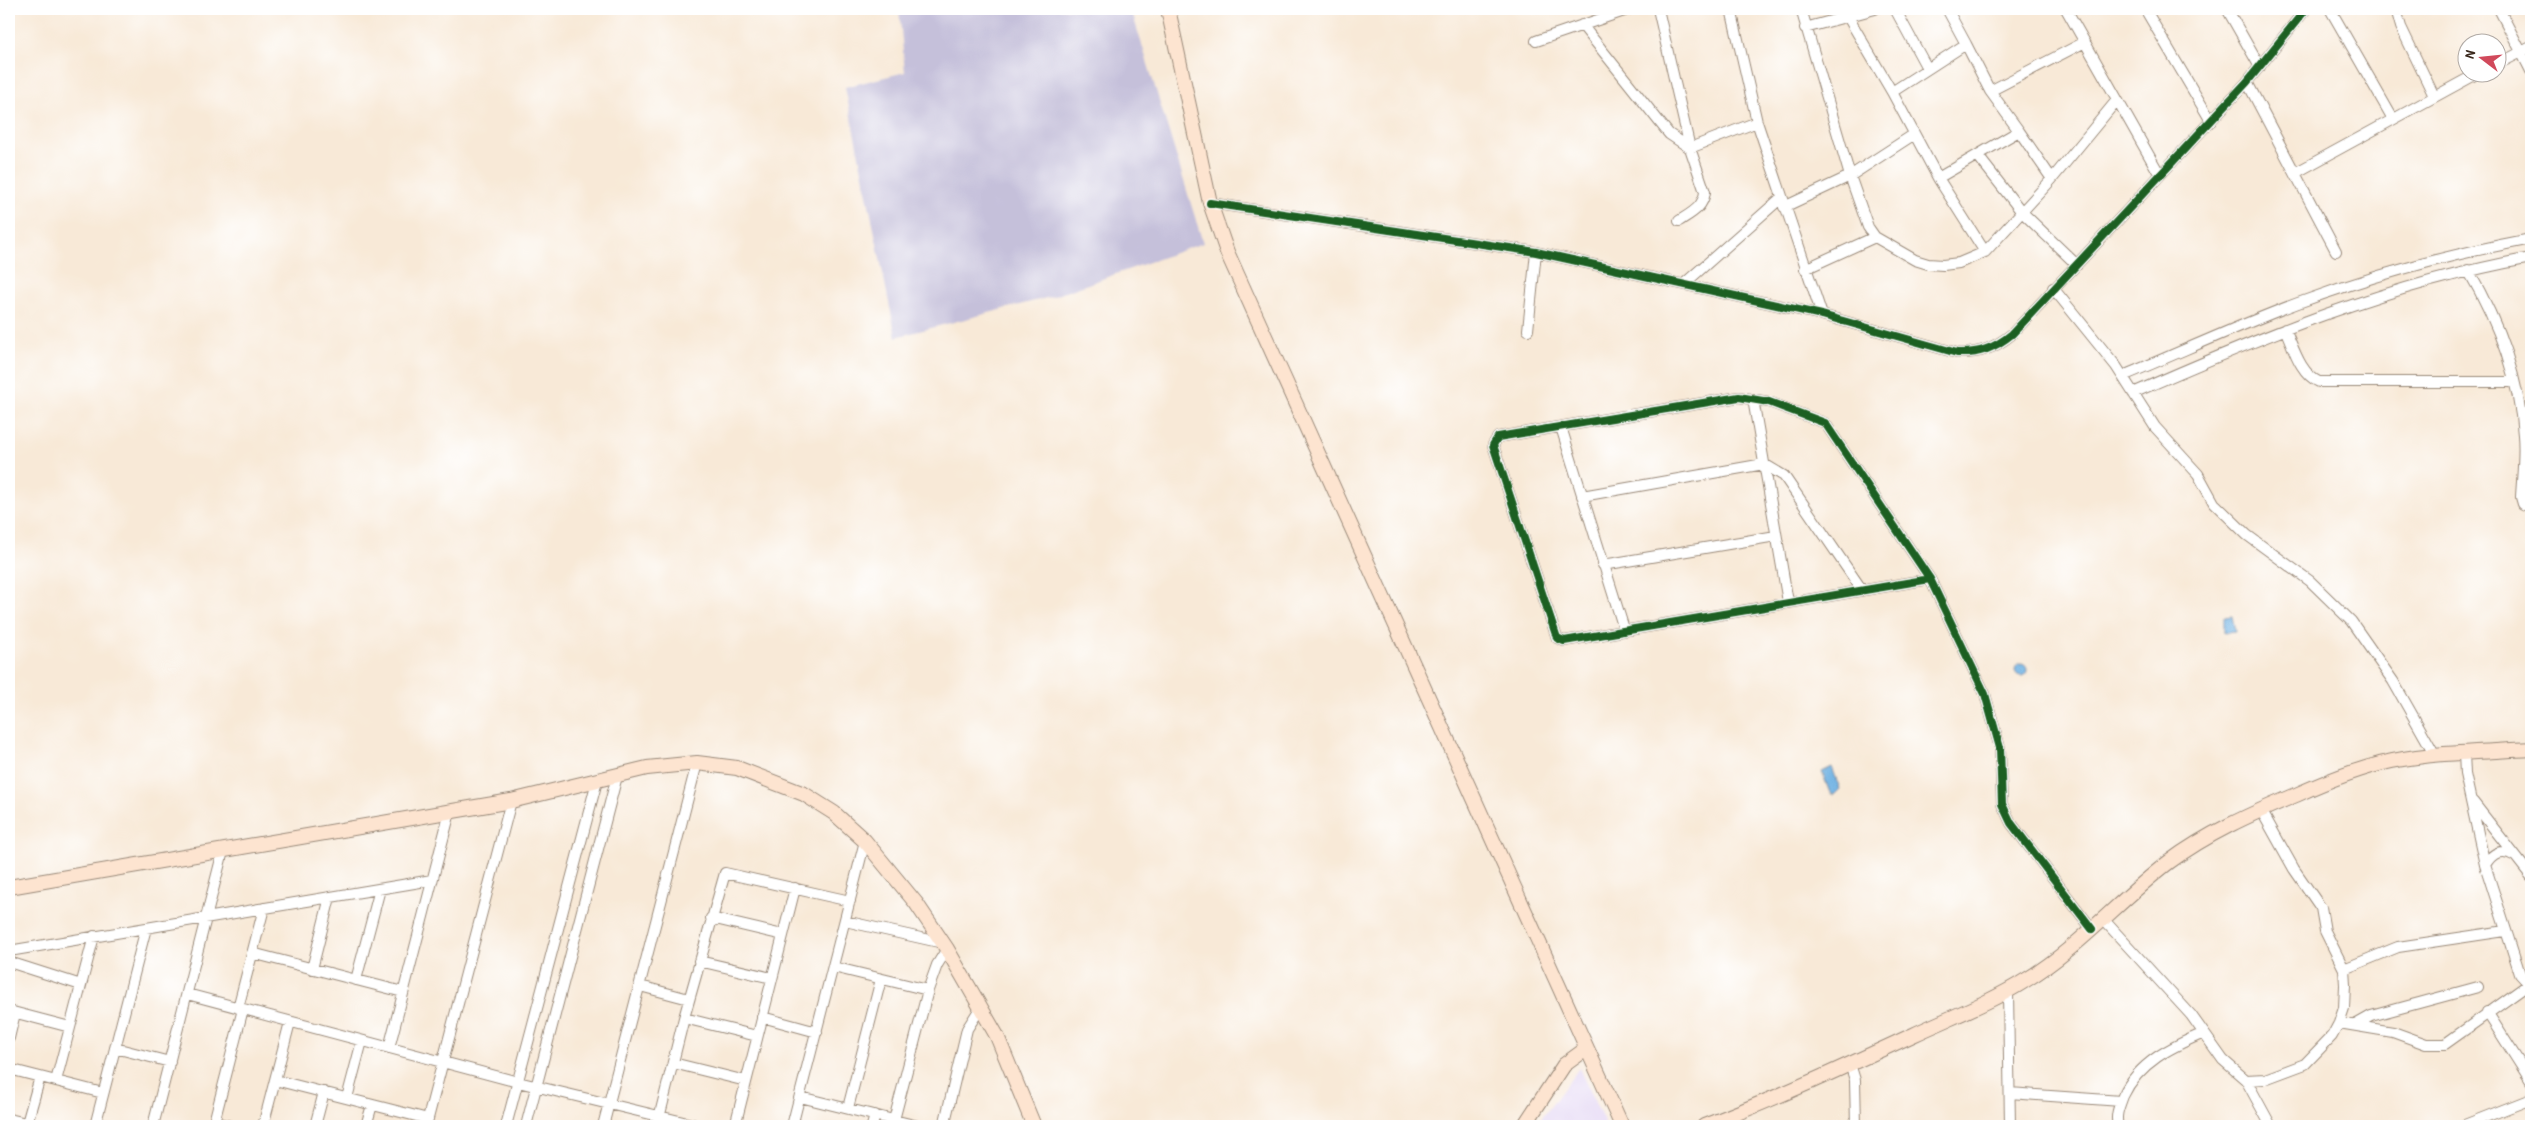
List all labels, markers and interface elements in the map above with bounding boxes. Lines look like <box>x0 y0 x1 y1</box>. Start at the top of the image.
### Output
north arrow <box>2458 32 2508 82</box>
text: N <box>2459 48 2479 60</box>

